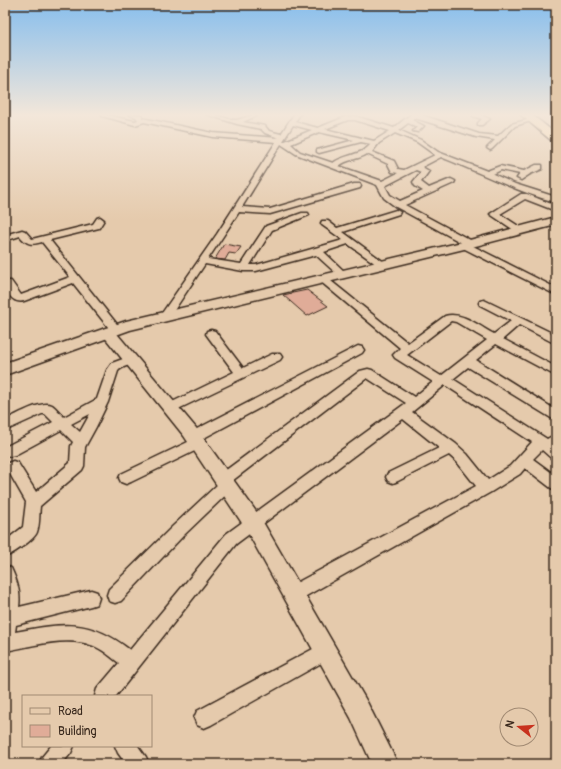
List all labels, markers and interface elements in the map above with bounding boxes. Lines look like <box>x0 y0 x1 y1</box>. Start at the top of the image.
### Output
legend <box>22 695 152 747</box>
text: Road <box>58 704 83 719</box>
north arrow <box>499 707 539 747</box>
text: N <box>503 718 517 730</box>
text: Building <box>58 724 97 739</box>

